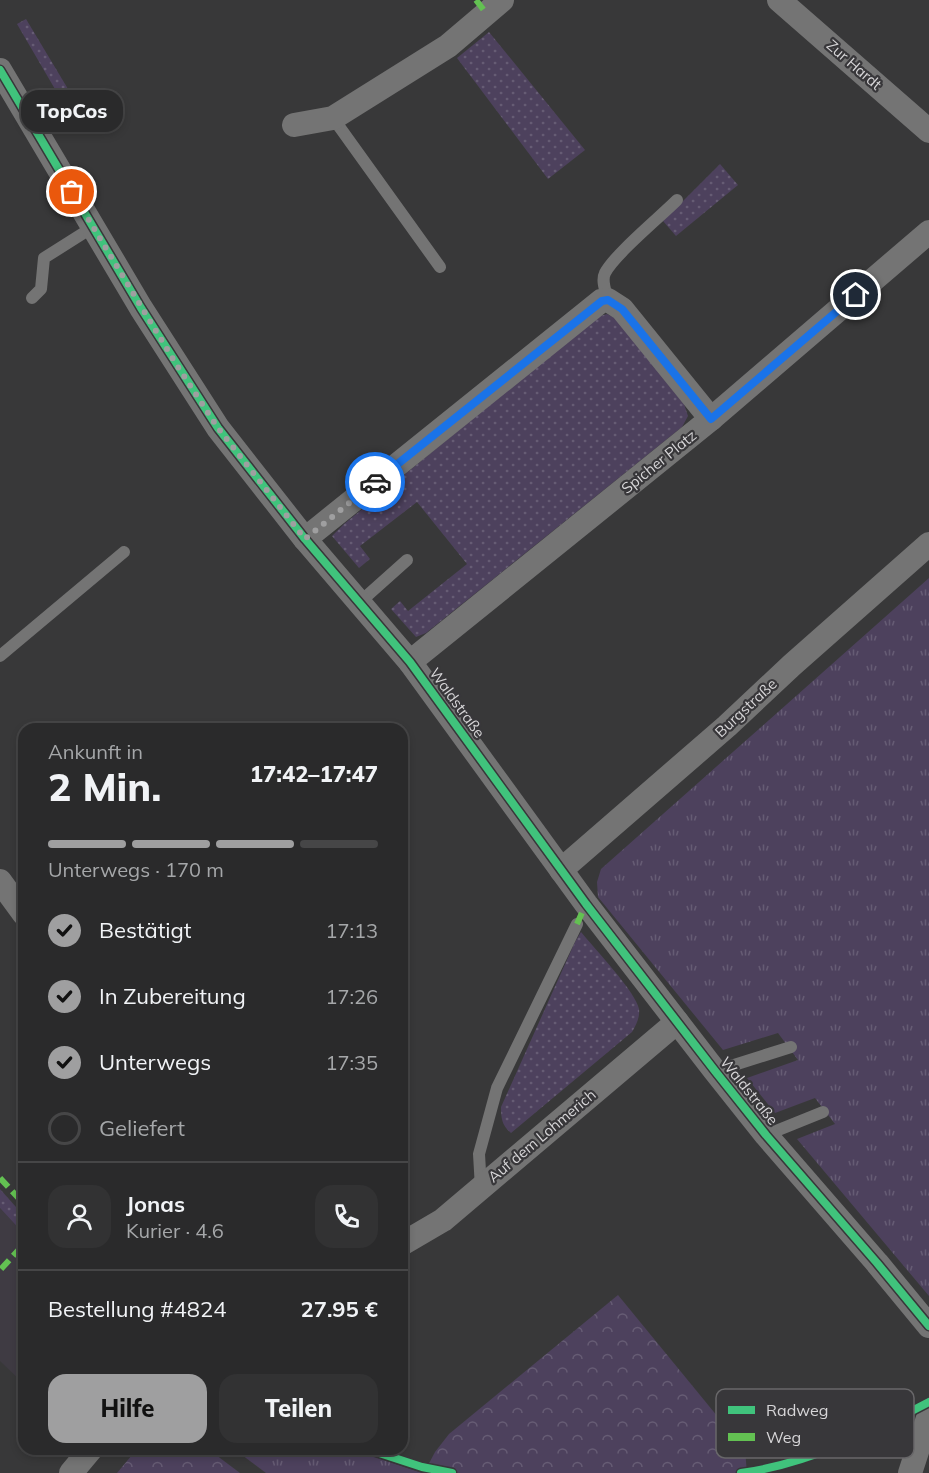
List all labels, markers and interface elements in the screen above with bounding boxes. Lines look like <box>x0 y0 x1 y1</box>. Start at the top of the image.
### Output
street label: Zur Hardt <box>823 36 886 94</box>
callout: TopCos <box>21 90 123 132</box>
text: TopCos <box>37 98 107 123</box>
pin <box>46 166 97 217</box>
icon: bag <box>55 175 88 208</box>
pin <box>830 269 881 320</box>
icon: home <box>839 278 872 311</box>
street label: Spicher Platz <box>617 425 700 498</box>
courier <box>345 452 405 512</box>
icon: car <box>359 466 392 499</box>
street label: Waldstraße <box>426 664 489 741</box>
street label: Burgstraße <box>711 674 781 741</box>
text: Ankunft in <box>48 739 143 764</box>
text: 17:42–17:47 <box>250 760 378 788</box>
text: 2 Min. <box>48 762 161 811</box>
text: Unterwegs · 170 m <box>48 857 224 882</box>
icon: check <box>48 914 81 947</box>
text: Bestätigt <box>99 916 192 944</box>
text: 17:13 <box>325 918 378 943</box>
icon: check <box>48 980 81 1013</box>
text: In Zubereitung <box>99 982 246 1010</box>
text: 17:26 <box>325 984 378 1009</box>
icon: check <box>48 1046 81 1079</box>
text: Unterwegs <box>99 1048 211 1076</box>
text: 17:35 <box>325 1050 378 1075</box>
street label: Waldstraße <box>716 1053 783 1129</box>
street label: Auf dem Lohmerich <box>484 1085 599 1186</box>
text: Geliefert <box>99 1114 185 1142</box>
button: person <box>48 1185 111 1248</box>
button: phone <box>315 1185 378 1248</box>
text: Jonas <box>126 1190 185 1218</box>
text: Kurier · 4.6 <box>126 1218 224 1243</box>
text: Bestellung #4824 <box>48 1295 226 1323</box>
text: 27.95 € <box>301 1295 378 1323</box>
button: Hilfe <box>48 1374 207 1443</box>
button: Teilen <box>219 1374 378 1443</box>
legend <box>716 1389 914 1458</box>
text: Radweg <box>766 1400 828 1420</box>
text: Weg <box>766 1427 801 1447</box>

